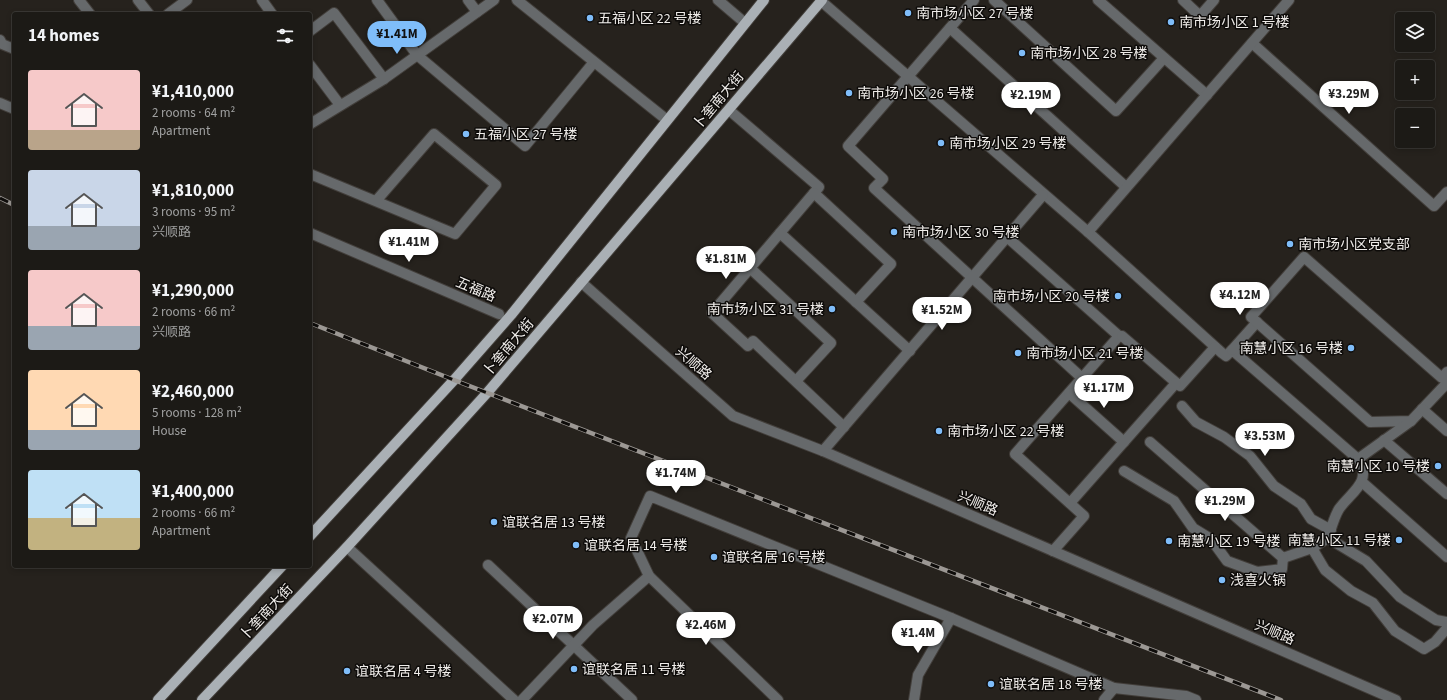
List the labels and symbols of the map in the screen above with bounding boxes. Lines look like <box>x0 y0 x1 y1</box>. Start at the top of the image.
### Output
place label: 南市场小区 27 号楼 <box>916 4 1034 24</box>
marker: 南市场小区 27 号楼 <box>903 8 913 18</box>
place label: 五福小区 22 号楼 <box>598 9 702 29</box>
marker: 五福小区 22 号楼 <box>585 13 595 23</box>
place label: 南市场小区 1 号楼 <box>1179 13 1290 33</box>
marker: 南市场小区 1 号楼 <box>1166 17 1176 27</box>
pin: ¥1.41M <box>364 21 430 55</box>
place label: 南市场小区 28 号楼 <box>1030 44 1148 64</box>
marker: 南市场小区 28 号楼 <box>1017 48 1027 58</box>
street label: 卜奎南大街 <box>689 67 749 134</box>
pin: ¥3.29M <box>1316 81 1382 115</box>
pin: ¥2.19M <box>998 82 1064 116</box>
place label: 南市场小区 26 号楼 <box>857 84 975 104</box>
marker: 南市场小区 26 号楼 <box>844 88 854 98</box>
place label: 五福小区 27 号楼 <box>474 125 578 145</box>
marker: 五福小区 27 号楼 <box>461 129 471 139</box>
place label: 南市场小区 29 号楼 <box>949 134 1067 154</box>
marker: 南市场小区 29 号楼 <box>936 138 946 148</box>
place label: 南市场小区 30 号楼 <box>902 223 1020 243</box>
marker: 南市场小区 30 号楼 <box>889 227 899 237</box>
pin: ¥1.41M <box>376 229 442 263</box>
place label: 南市场小区党支部 <box>1298 235 1410 255</box>
marker: 南市场小区党支部 <box>1285 239 1295 249</box>
pin: ¥1.81M <box>693 246 759 280</box>
street label: 五福路 <box>452 273 499 307</box>
pin: ¥4.12M <box>1207 282 1273 316</box>
place label: 南市场小区 20 号楼 <box>992 287 1110 307</box>
marker: 南市场小区 20 号楼 <box>1113 291 1123 301</box>
pin: ¥1.52M <box>909 297 975 331</box>
place label: 南市场小区 31 号楼 <box>706 300 824 320</box>
marker: 南市场小区 31 号楼 <box>827 304 837 314</box>
street label: 卜奎南大街 <box>479 314 539 381</box>
place label: 南慧小区 16 号楼 <box>1239 339 1343 359</box>
street label: 兴顺路 <box>671 342 716 385</box>
marker: 南慧小区 16 号楼 <box>1346 343 1356 353</box>
place label: 南市场小区 21 号楼 <box>1026 344 1144 364</box>
marker: 南市场小区 21 号楼 <box>1013 348 1023 358</box>
pin: ¥1.17M <box>1071 375 1137 409</box>
place label: 南市场小区 22 号楼 <box>947 422 1065 442</box>
pin: ¥3.53M <box>1232 423 1298 457</box>
marker: 南市场小区 22 号楼 <box>934 426 944 436</box>
place label: 南慧小区 10 号楼 <box>1326 457 1430 477</box>
pin: ¥1.74M <box>643 460 709 494</box>
marker: 南慧小区 10 号楼 <box>1433 461 1443 471</box>
street label: 兴顺路 <box>954 487 1001 521</box>
pin: ¥1.29M <box>1192 488 1258 522</box>
place label: 谊联名居 13 号楼 <box>502 513 606 533</box>
marker: 谊联名居 13 号楼 <box>489 517 499 527</box>
place label: 南慧小区 11 号楼 <box>1287 531 1391 551</box>
place label: 南慧小区 19 号楼 <box>1177 532 1281 552</box>
marker: 南慧小区 11 号楼 <box>1394 535 1404 545</box>
place label: 谊联名居 14 号楼 <box>584 536 688 556</box>
marker: 南慧小区 19 号楼 <box>1164 536 1174 546</box>
marker: 谊联名居 14 号楼 <box>571 540 581 550</box>
place label: 谊联名居 16 号楼 <box>722 548 826 568</box>
marker: 谊联名居 16 号楼 <box>709 552 719 562</box>
place label: 浅喜火锅 <box>1230 571 1286 591</box>
marker: 浅喜火锅 <box>1217 575 1227 585</box>
street label: 卜奎南大街 <box>236 580 298 645</box>
pin: ¥2.07M <box>520 606 586 640</box>
pin: ¥2.46M <box>673 612 739 646</box>
street label: 兴顺路 <box>1251 616 1298 650</box>
pin: ¥1.4M <box>890 620 946 654</box>
place label: 谊联名居 11 号楼 <box>582 660 686 680</box>
place label: 谊联名居 4 号楼 <box>355 662 452 682</box>
marker: 谊联名居 11 号楼 <box>569 664 579 674</box>
marker: 谊联名居 4 号楼 <box>342 666 352 676</box>
place label: 谊联名居 18 号楼 <box>999 675 1103 695</box>
marker: 谊联名居 18 号楼 <box>986 679 996 689</box>

